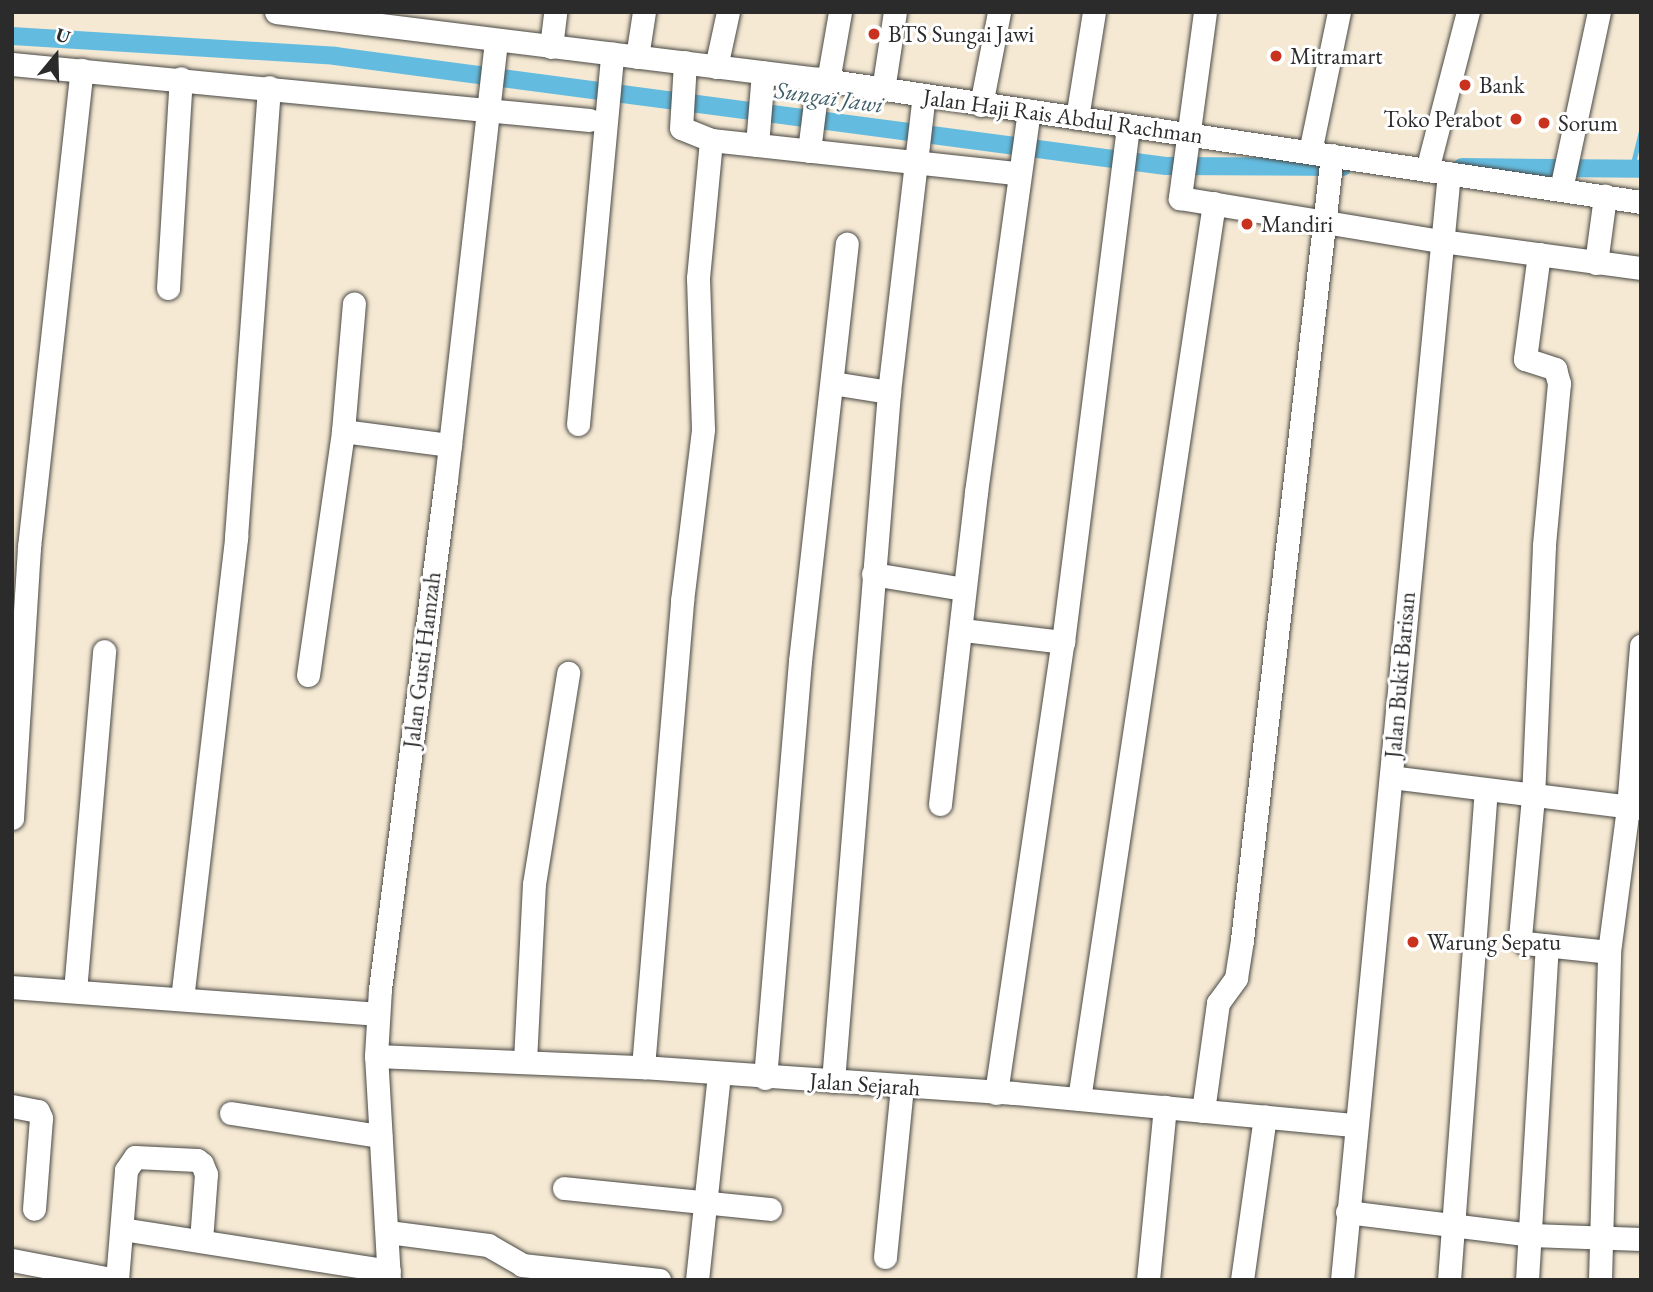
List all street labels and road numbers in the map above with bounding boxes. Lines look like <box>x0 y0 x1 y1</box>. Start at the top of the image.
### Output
street label: Jalan Haji Rais Abdul Rachman <box>921 83 1205 149</box>
street label: Jalan Gusti Hamzah <box>397 570 447 750</box>
street label: Jalan Bukit Barisan <box>1379 591 1421 759</box>
street label: Jalan Sejarah <box>809 1066 921 1102</box>

